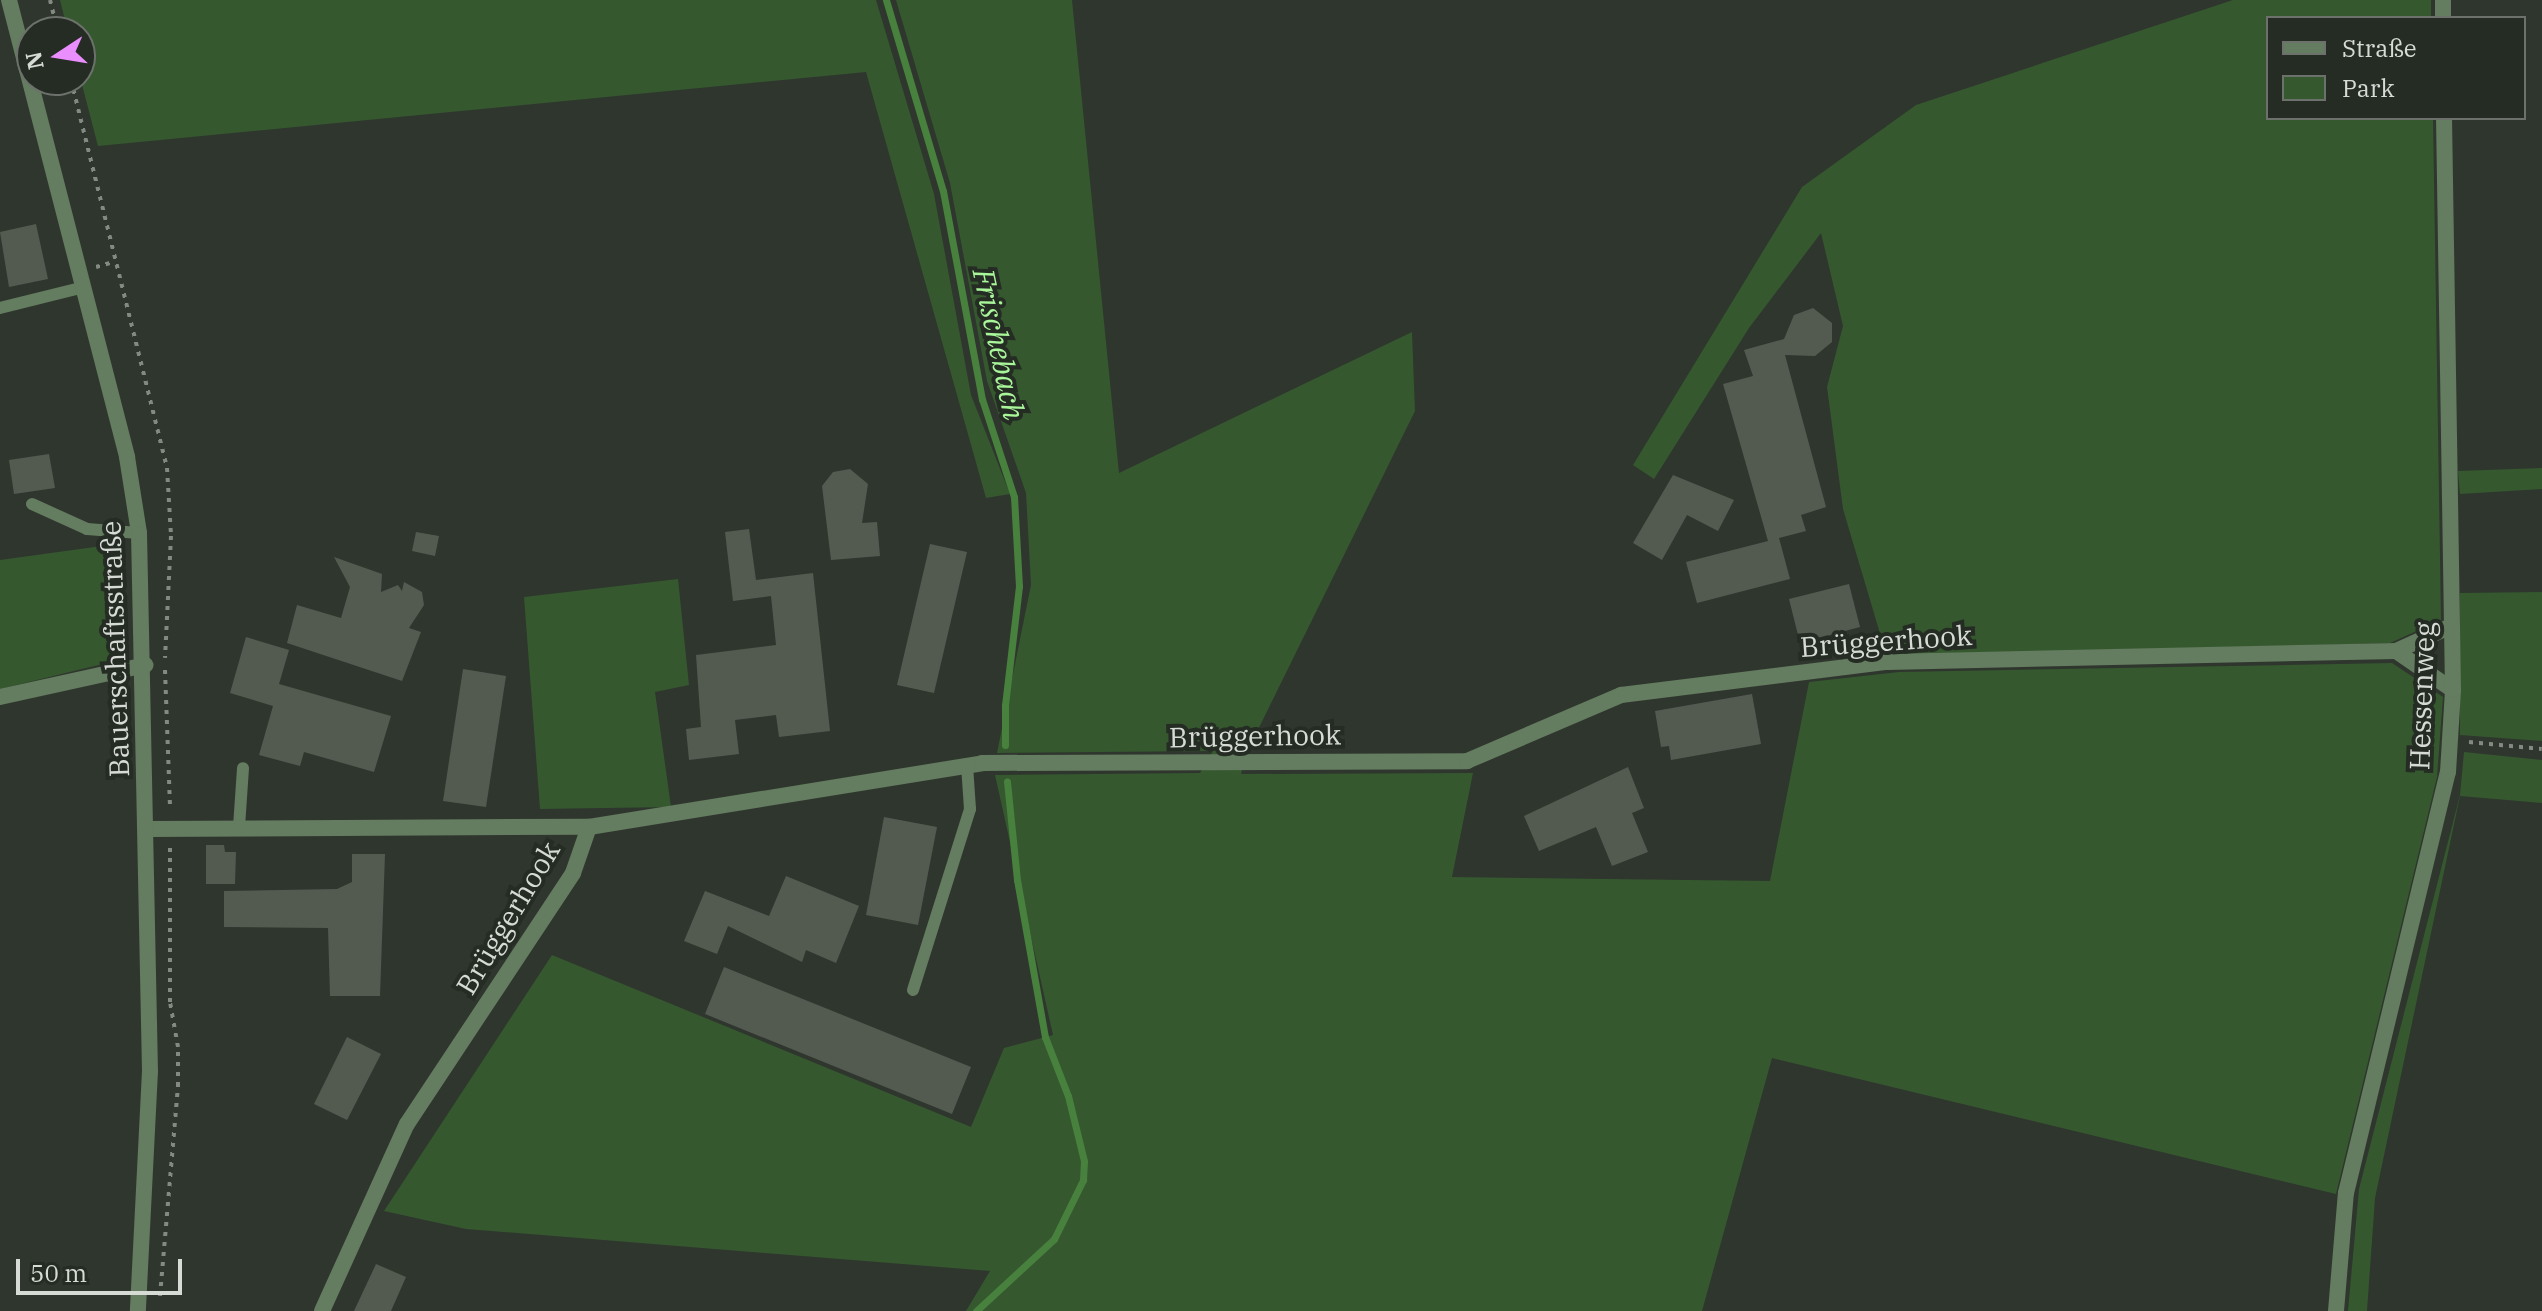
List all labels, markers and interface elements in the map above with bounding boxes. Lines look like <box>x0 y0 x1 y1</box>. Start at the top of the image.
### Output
north arrow <box>16 16 96 96</box>
legend <box>2266 16 2526 120</box>
text: Straße <box>2342 32 2417 64</box>
text: N <box>18 49 50 72</box>
text: Park <box>2342 72 2394 104</box>
water label: Frischebach <box>965 265 1033 423</box>
street label: Bauerschaftsstraße <box>94 520 136 778</box>
street label: Brüggerhook <box>1799 618 1973 664</box>
street label: Hessenweg <box>2403 621 2441 771</box>
street label: Brüggerhook <box>1168 718 1342 754</box>
street label: Brüggerhook <box>449 835 567 1001</box>
scale bar <box>20 1243 186 1293</box>
text: 50 m <box>30 1257 87 1289</box>

